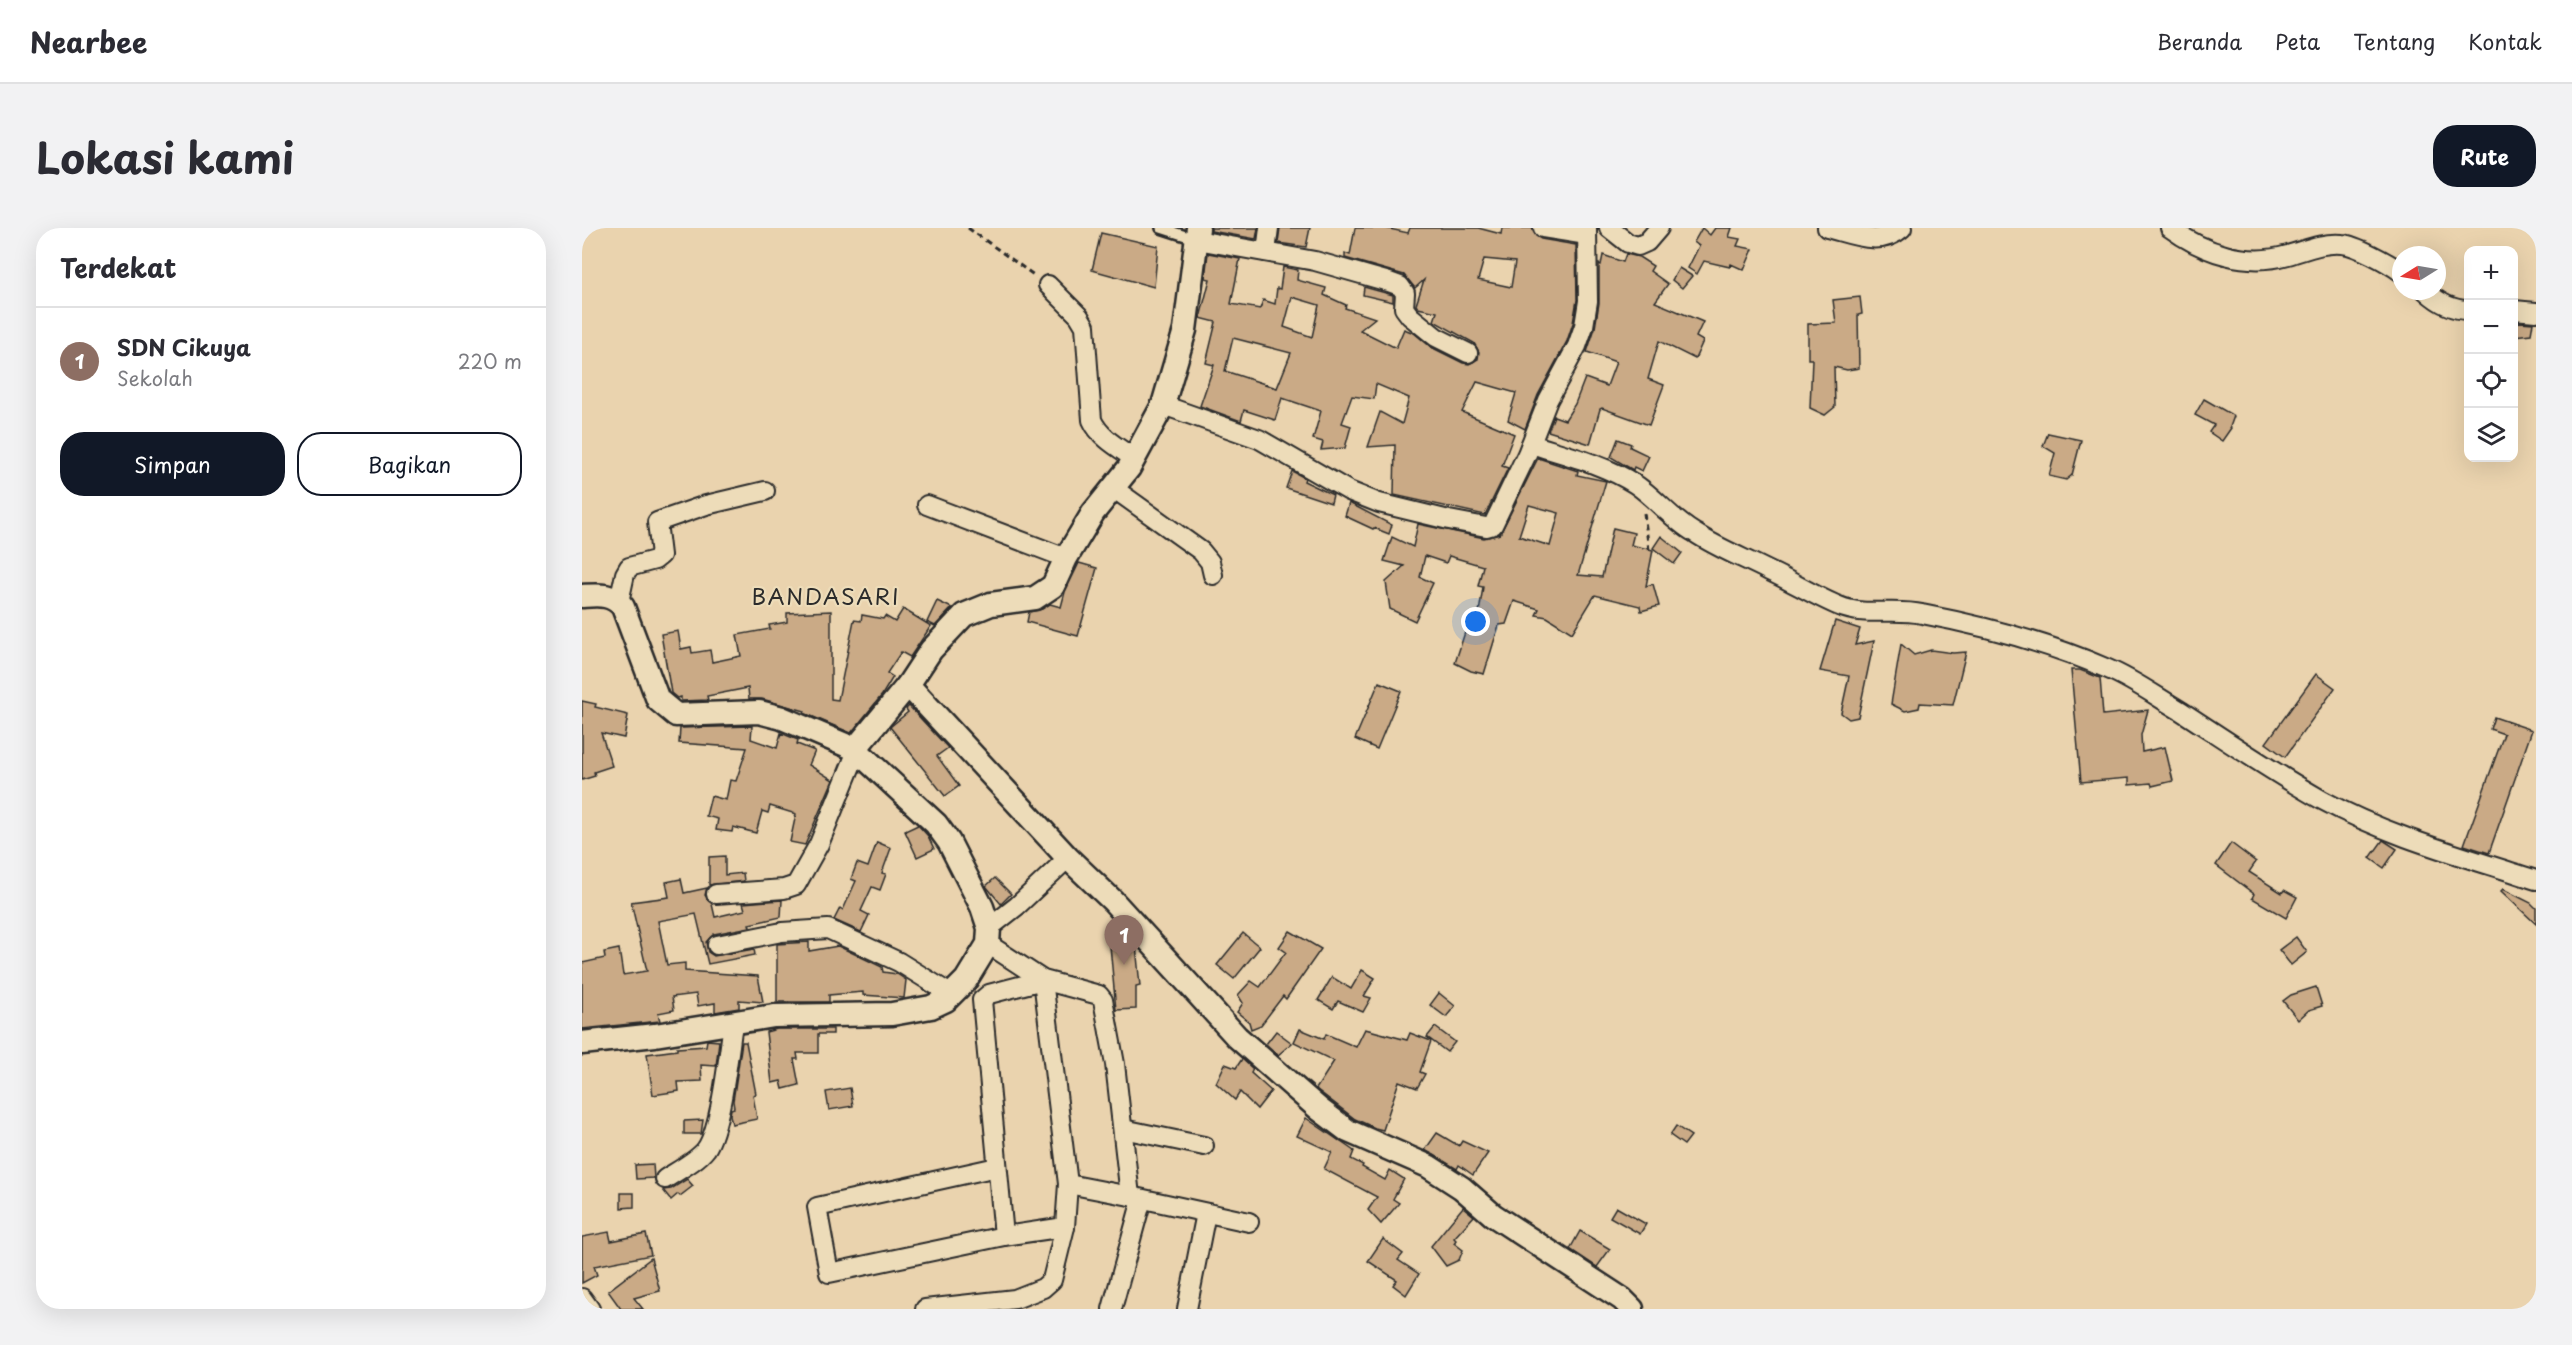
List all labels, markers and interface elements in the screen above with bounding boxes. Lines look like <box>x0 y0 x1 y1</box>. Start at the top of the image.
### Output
text: Nearbee <box>30 20 147 63</box>
text: Beranda <box>2157 25 2242 57</box>
text: Peta <box>2275 25 2320 57</box>
text: Tentang <box>2353 25 2435 57</box>
text: Kontak <box>2468 25 2542 57</box>
text: Lokasi kami <box>36 125 294 188</box>
button: Rute <box>2433 125 2536 187</box>
north arrow <box>2392 246 2446 300</box>
map controls <box>2464 246 2518 462</box>
button: + <box>2464 246 2518 300</box>
text: Terdekat <box>60 248 177 287</box>
button: − <box>2464 300 2518 354</box>
text: SDN Cikuya <box>117 330 251 363</box>
text: 1 <box>75 346 84 376</box>
text: 220 m <box>458 346 522 376</box>
button: locate <box>2464 354 2518 408</box>
text: Sekolah <box>117 363 193 393</box>
button: layers <box>2464 408 2518 462</box>
button: Simpan <box>60 432 285 496</box>
button: Bagikan <box>297 432 522 496</box>
district label: BANDASARI <box>752 579 900 612</box>
your location <box>1461 607 1490 636</box>
pin: 1 <box>1104 916 1144 965</box>

